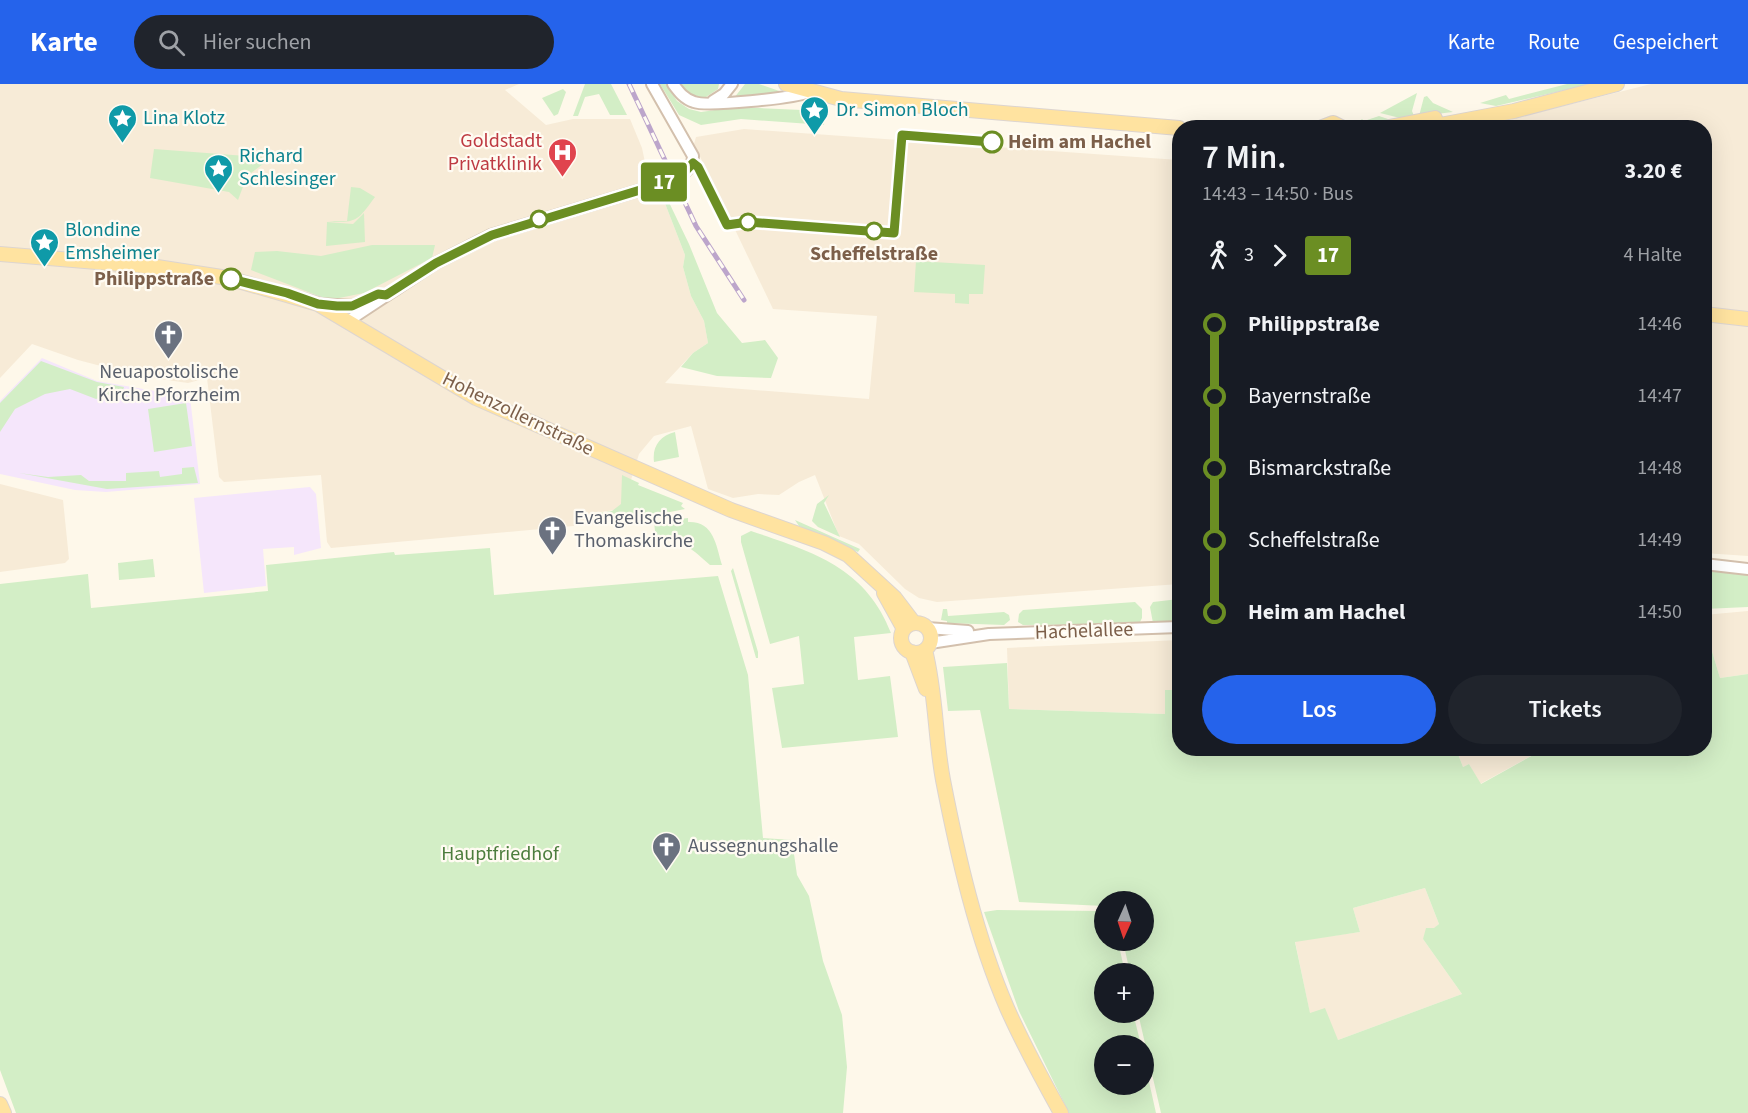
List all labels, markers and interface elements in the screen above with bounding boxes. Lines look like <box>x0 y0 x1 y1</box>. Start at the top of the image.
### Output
search box <box>134 15 554 69</box>
text: Karte <box>30 22 98 62</box>
icon: search <box>155 26 188 59</box>
text: Hier suchen <box>203 26 312 58</box>
text: Karte <box>1448 27 1495 57</box>
text: Route <box>1528 27 1580 57</box>
text: Gespeichert <box>1613 27 1718 57</box>
place icon: Dr. Simon Bloch <box>799 94 831 136</box>
place label: Dr. Simon Bloch <box>836 96 969 124</box>
place icon: Lina Klotz <box>106 102 138 144</box>
place label: Lina Klotz <box>143 104 225 132</box>
place label: Goldstadt Privatklinik <box>448 127 542 178</box>
place label: Heim am Hachel <box>1008 128 1151 156</box>
marker: Heim am Hachel <box>981 131 1003 153</box>
text: 7 Min. <box>1202 134 1286 181</box>
hospital icon: Goldstadt Privatklinik <box>547 136 579 178</box>
place label: Richard Schlesinger <box>239 142 336 193</box>
place icon: Richard Schlesinger <box>202 152 234 194</box>
text: 3.20 € <box>1625 155 1682 187</box>
line badge: 17 <box>637 162 691 202</box>
text: 17 <box>653 167 675 197</box>
text: 14:43 – 14:50 · Bus <box>1202 180 1353 208</box>
unlabelled marker <box>530 210 548 228</box>
unlabelled marker <box>739 213 757 231</box>
place label: Blondine Emsheimer <box>65 216 160 267</box>
marker: Scheffelstraße <box>865 222 883 240</box>
place icon: Blondine Emsheimer <box>28 226 60 268</box>
icon: walk <box>1202 239 1235 272</box>
icon: forward <box>1263 239 1296 272</box>
place label: Scheffelstraße <box>810 240 938 268</box>
text: 17 <box>1317 240 1339 270</box>
text: 3 <box>1244 241 1254 269</box>
text: 4 Halte <box>1623 241 1682 269</box>
place label: Philippstraße <box>94 265 214 293</box>
marker: Philippstraße <box>220 268 242 290</box>
text: Philippstraße <box>1248 308 1380 340</box>
text: 14:46 <box>1637 310 1682 338</box>
church icon: Neuapostolische Kirche Pforzheim <box>153 318 185 360</box>
place label: Neuapostolische Kirche Pforzheim <box>98 358 240 409</box>
street label: Hohenzollernstraße <box>437 365 599 463</box>
text: Bayernstraße <box>1248 380 1371 412</box>
text: 14:47 <box>1637 382 1682 410</box>
text: Bismarckstraße <box>1248 452 1391 484</box>
text: 14:48 <box>1637 454 1682 482</box>
place label: Evangelische Thomaskirche <box>574 504 693 555</box>
church icon: Evangelische Thomaskirche <box>537 514 569 556</box>
text: Scheffelstraße <box>1248 524 1380 556</box>
text: 14:49 <box>1637 526 1682 554</box>
text: Heim am Hachel <box>1248 596 1405 628</box>
text: 14:50 <box>1637 598 1682 626</box>
street label: Hachelallee <box>1034 615 1134 647</box>
button: Los <box>1202 675 1436 744</box>
button: Tickets <box>1448 675 1682 744</box>
church icon: Aussegnungshalle <box>651 830 683 872</box>
place label: Aussegnungshalle <box>688 832 839 860</box>
park label: Hauptfriedhof <box>441 840 560 868</box>
north arrow <box>1094 891 1154 951</box>
map controls <box>1094 891 1154 1095</box>
button: + <box>1094 963 1154 1023</box>
button: − <box>1094 1035 1154 1095</box>

